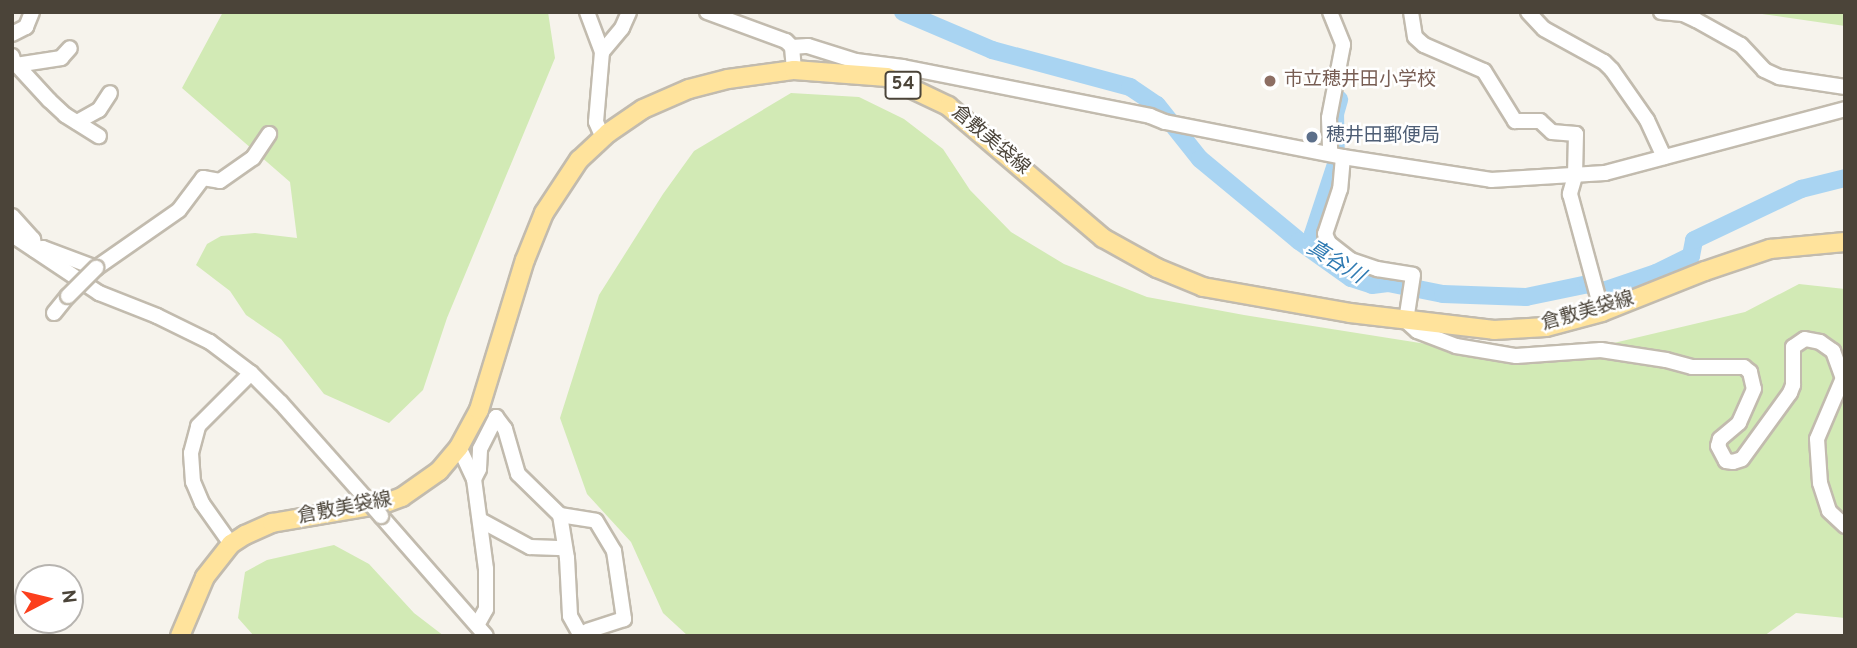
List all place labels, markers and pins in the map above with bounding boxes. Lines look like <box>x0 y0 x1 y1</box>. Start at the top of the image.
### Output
place label: 市立穂井田小学校 <box>1284 70 1436 92</box>
marker: 市立穂井田小学校 <box>1262 73 1278 89</box>
place label: 穂井田郵便局 <box>1326 126 1440 148</box>
marker: 穂井田郵便局 <box>1304 129 1320 145</box>

